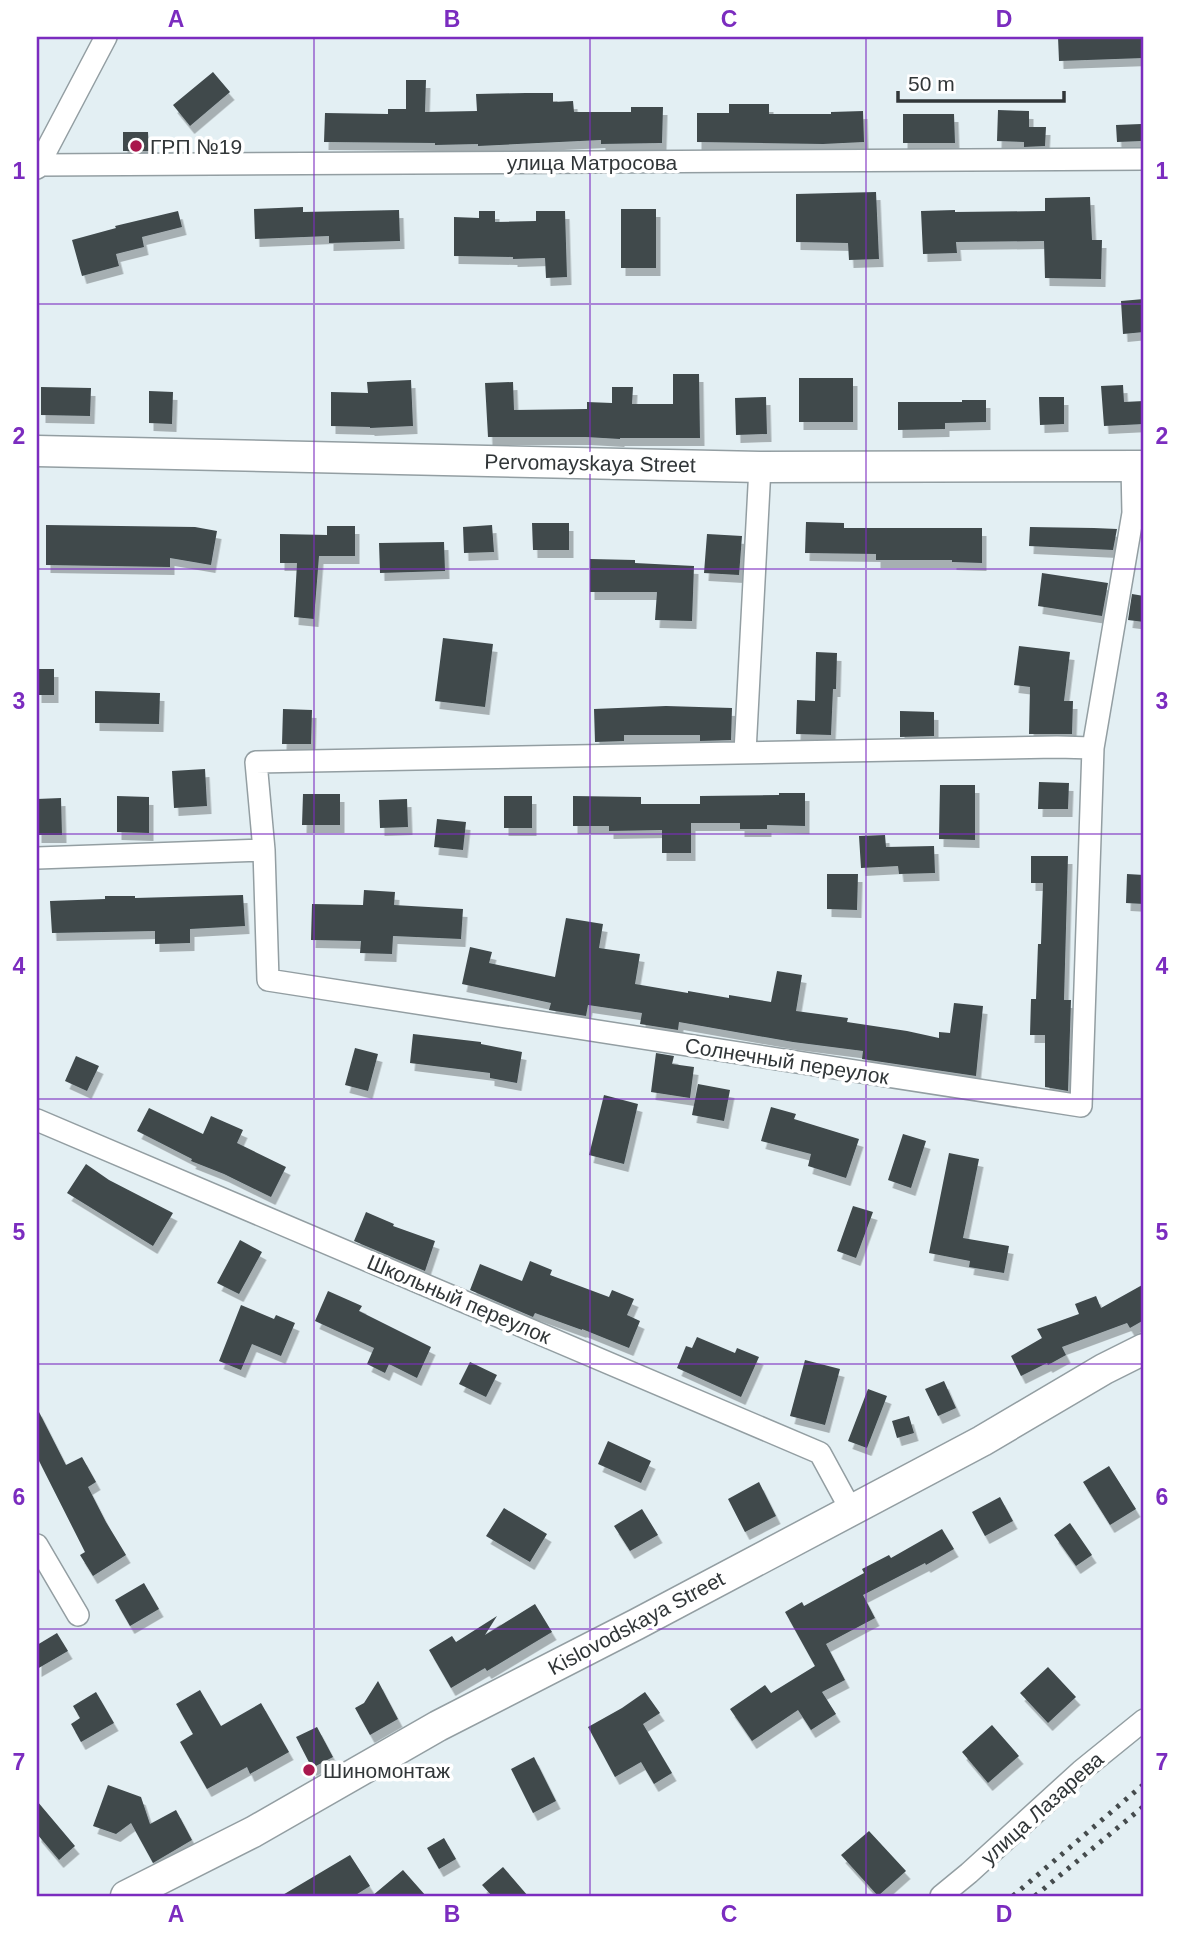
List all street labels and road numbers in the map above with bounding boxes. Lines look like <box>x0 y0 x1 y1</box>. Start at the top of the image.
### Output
street label: улица Матросова <box>507 151 678 174</box>
street label: Pervomayskaya Street <box>484 450 696 476</box>
street label: Солнечный переулок <box>683 1034 891 1089</box>
street label: Школьный переулок <box>364 1250 555 1348</box>
street label: Kislovodskaya Street <box>544 1567 728 1679</box>
street label: улица Лазарева <box>976 1747 1108 1869</box>

